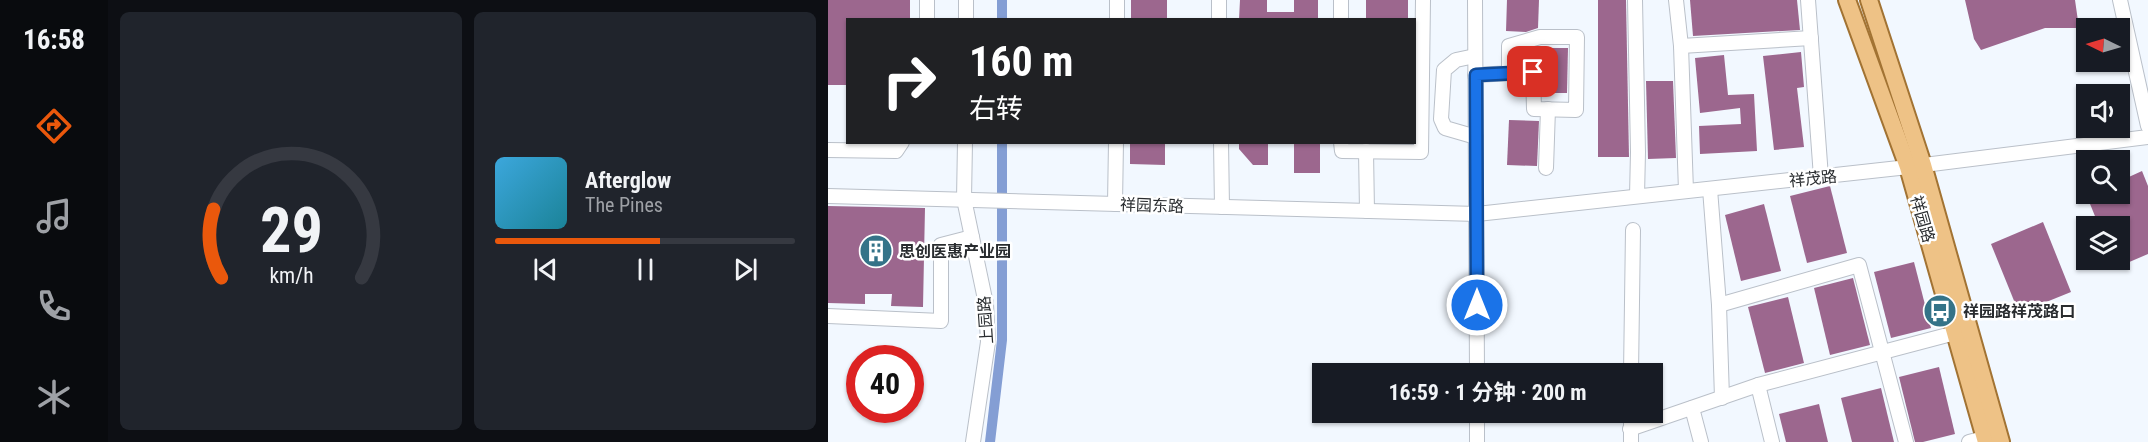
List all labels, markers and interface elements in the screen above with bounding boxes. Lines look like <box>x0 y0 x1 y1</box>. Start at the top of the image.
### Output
north arrow <box>2076 18 2130 72</box>
map controls <box>2076 18 2130 270</box>
text: 16:58 <box>23 24 85 56</box>
text: 160 m <box>969 37 1074 86</box>
icon: right <box>870 42 948 120</box>
pin <box>1507 46 1558 97</box>
icon: arrive <box>1516 55 1549 88</box>
button: sound <box>2076 84 2130 138</box>
text: 右转 <box>969 93 1023 125</box>
icon: directions <box>33 105 75 147</box>
button: search <box>2076 150 2130 204</box>
street label: 祥茂路 <box>1788 167 1838 190</box>
text: Afterglow <box>585 168 671 193</box>
text: The Pines <box>585 193 663 217</box>
street label: 祥园路 <box>1907 193 1938 245</box>
text: 29 <box>259 194 323 267</box>
icon: music <box>33 195 75 237</box>
street label: 祥园东路 <box>1120 195 1184 216</box>
button: layers <box>2076 216 2130 270</box>
building icon: 思创医惠产业园 <box>858 233 894 269</box>
place label: 思创医惠产业园 <box>899 242 1011 261</box>
icon: previous <box>529 253 562 286</box>
icon: pause <box>629 253 662 286</box>
icon: next <box>729 253 762 286</box>
text: km/h <box>269 263 313 288</box>
position arrow <box>1445 273 1509 337</box>
icon: phone <box>33 285 75 327</box>
bus stop icon: 祥园路祥茂路口 <box>1922 293 1958 329</box>
street label: 上园路 <box>974 295 997 345</box>
place label: 祥园路祥茂路口 <box>1963 302 2075 321</box>
speed limit sign: 40 <box>846 345 924 423</box>
icon: climate <box>33 376 75 418</box>
text: 16:59 · 1 分钟 · 200 m <box>1388 380 1587 405</box>

